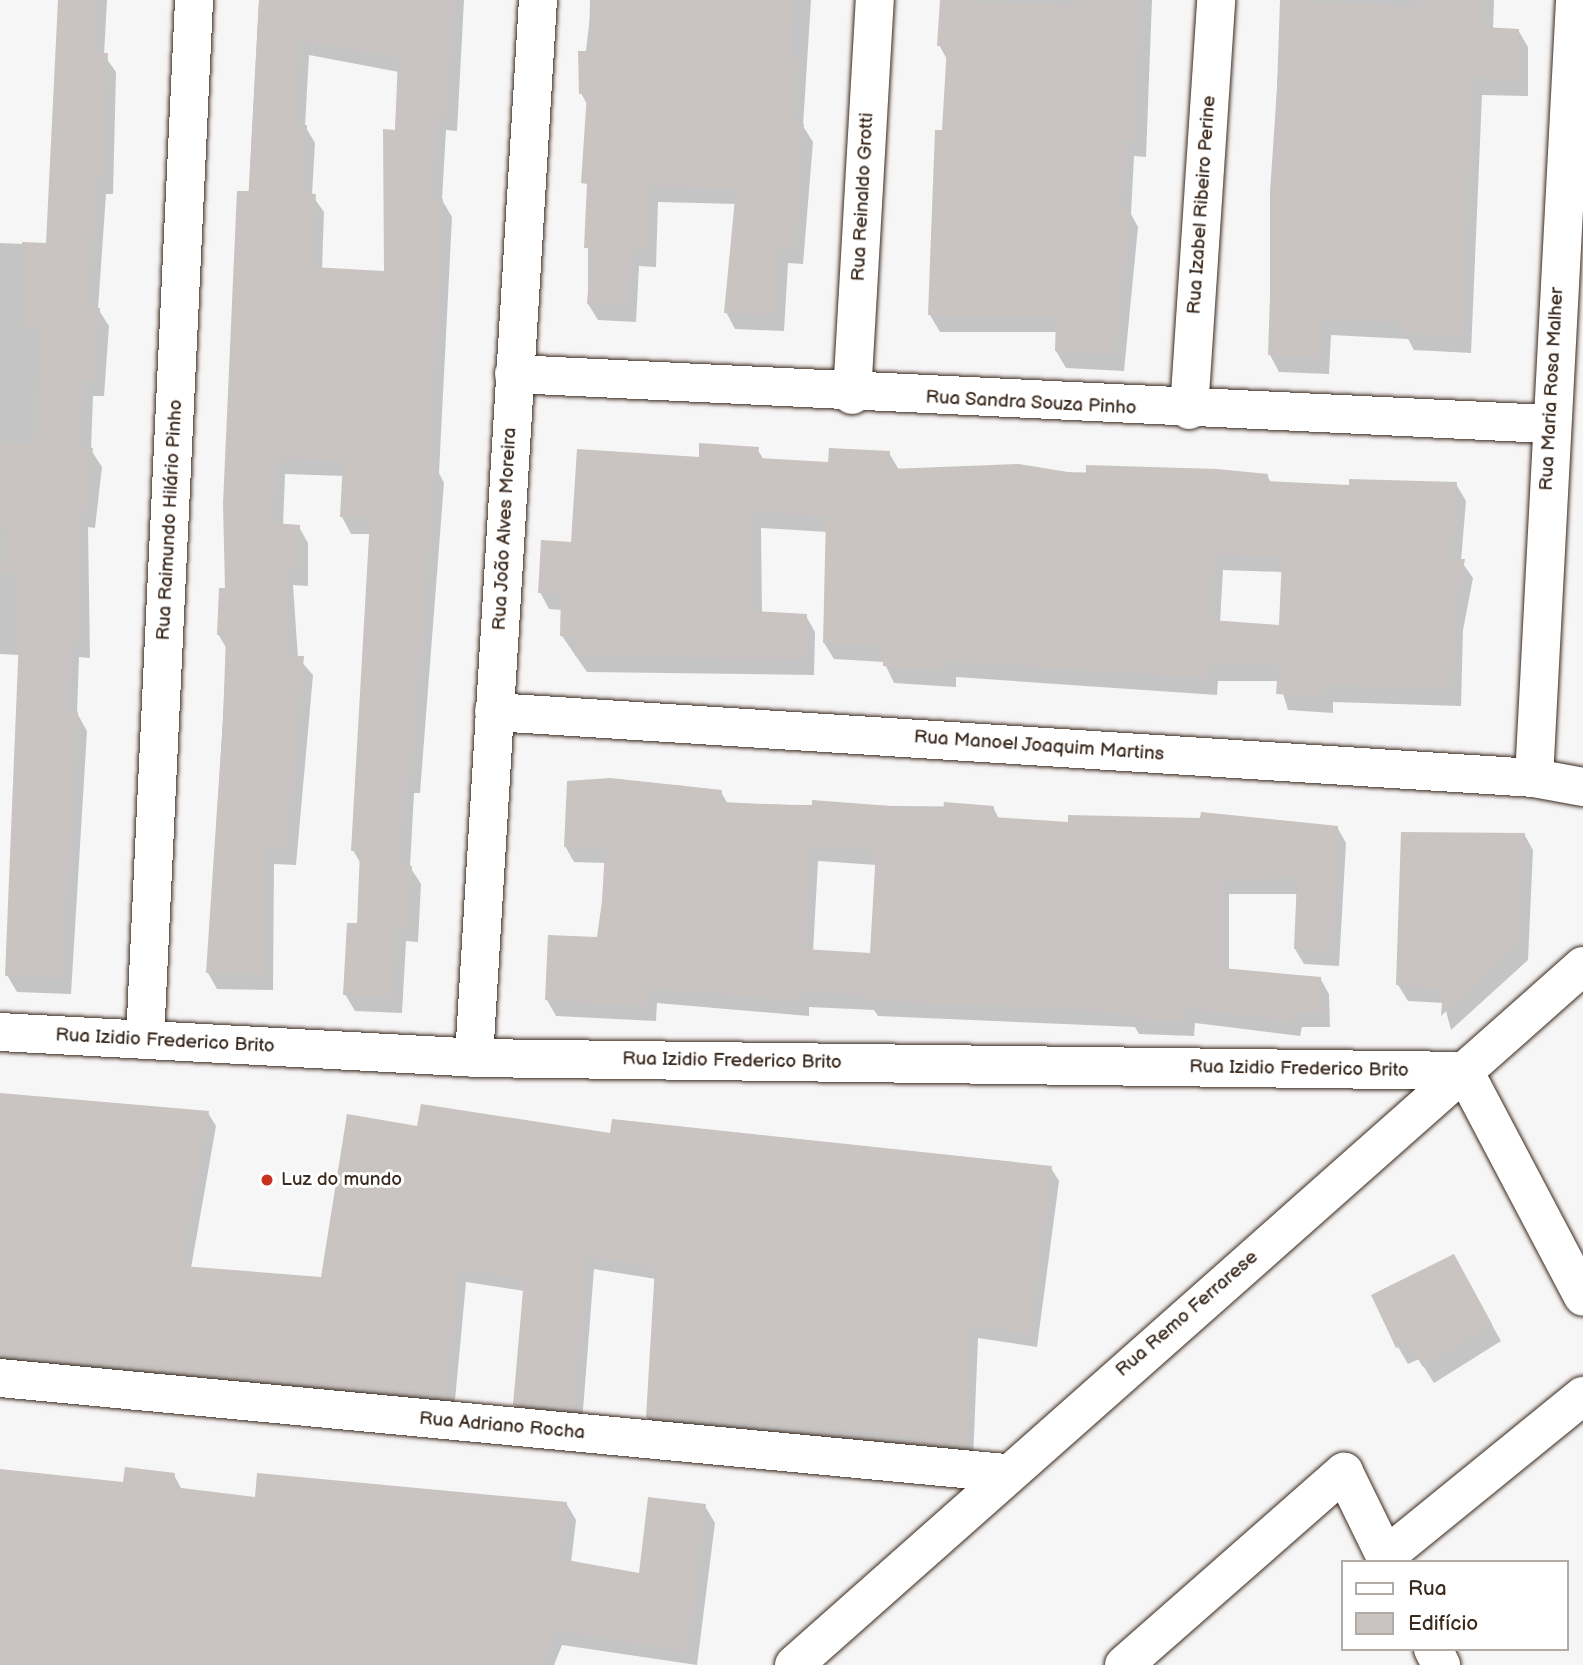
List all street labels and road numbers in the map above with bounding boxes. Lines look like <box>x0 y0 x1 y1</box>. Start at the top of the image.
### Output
street label: Rua Izabel Ribeiro Perine <box>1183 95 1221 315</box>
street label: Rua Reinaldo Grotti <box>847 112 879 282</box>
street label: Rua Maria Rosa Malher <box>1535 287 1569 491</box>
street label: Rua Sandra Souza Pinho <box>925 386 1137 420</box>
street label: Rua Raimundo Hilário Pinho <box>152 399 188 641</box>
street label: Rua João Alves Moreira <box>488 426 522 632</box>
street label: Rua Manoel Joaquim Martins <box>913 726 1165 766</box>
street label: Rua Izidio Frederico Brito <box>55 1024 275 1058</box>
street label: Rua Izidio Frederico Brito <box>622 1048 842 1074</box>
street label: Rua Izidio Frederico Brito <box>1189 1056 1409 1082</box>
street label: Rua Remo Ferrarese <box>1111 1246 1263 1382</box>
street label: Rua Adriano Rocha <box>418 1407 586 1445</box>

